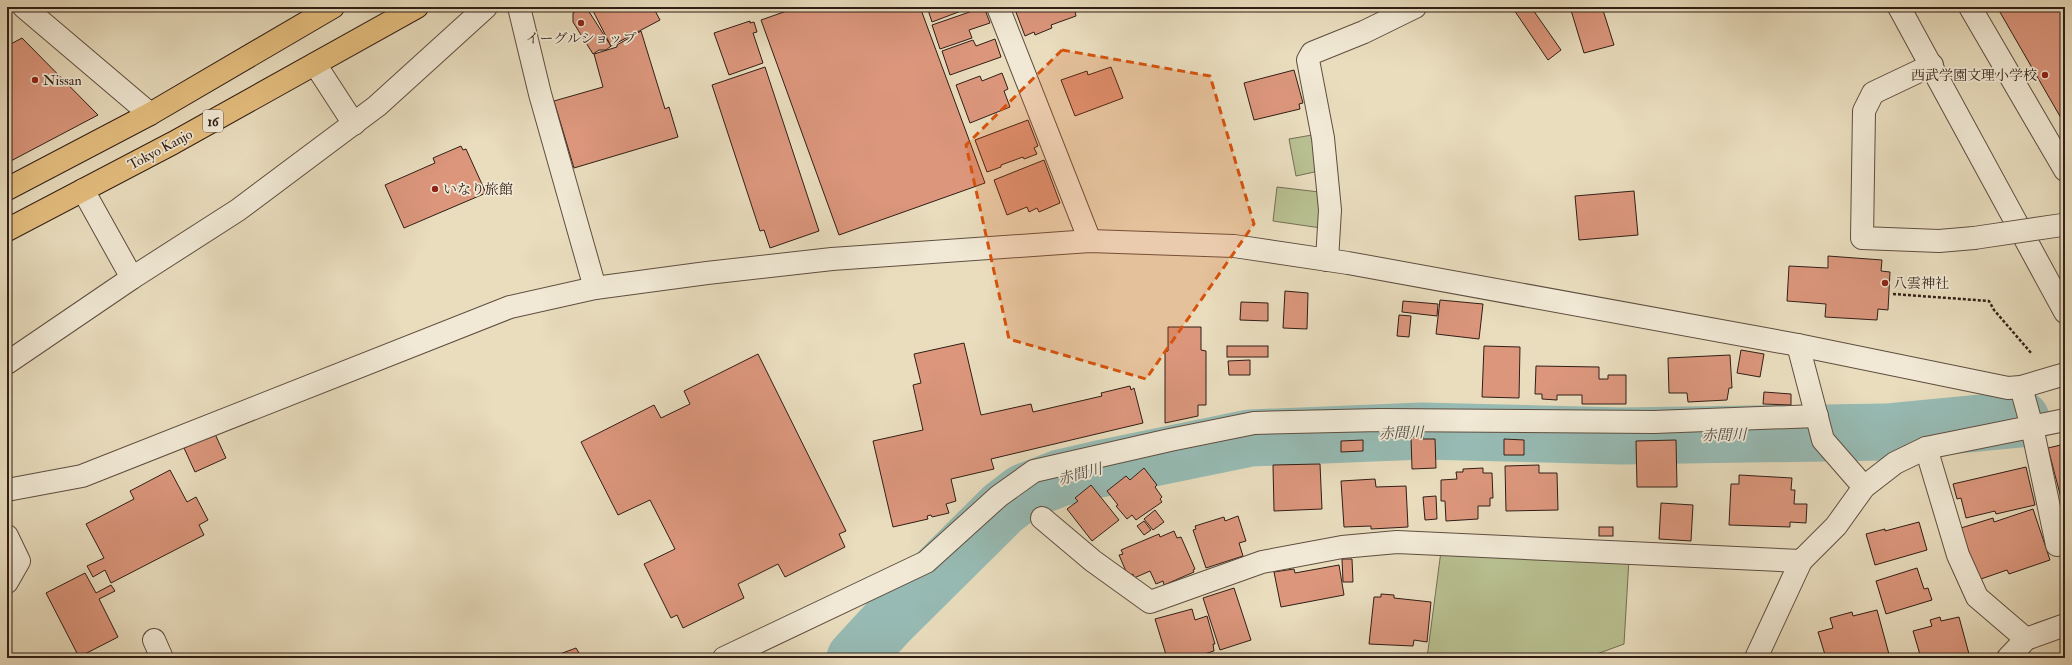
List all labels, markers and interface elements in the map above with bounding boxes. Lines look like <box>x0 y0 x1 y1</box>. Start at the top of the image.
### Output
marker: イーグルショップ <box>576 18 586 28</box>
place label: イーグルショップ <box>526 30 636 47</box>
place label: 西武学園文理小学校 <box>1911 67 2037 84</box>
marker: 西武学園文理小学校 <box>2040 70 2050 80</box>
place label: Nissan <box>43 72 82 89</box>
marker: Nissan <box>30 75 40 85</box>
road number: 16 <box>203 110 223 132</box>
street label: Tokyo Kanjo <box>125 125 196 174</box>
place label: いなり旅館 <box>443 181 513 198</box>
marker: いなり旅館 <box>430 184 440 194</box>
place label: 八雲神社 <box>1893 275 1949 292</box>
marker: 八雲神社 <box>1880 278 1890 288</box>
water label: 赤間川 <box>1378 423 1426 444</box>
water label: 赤間川 <box>1701 426 1749 445</box>
water label: 赤間川 <box>1056 459 1106 489</box>

